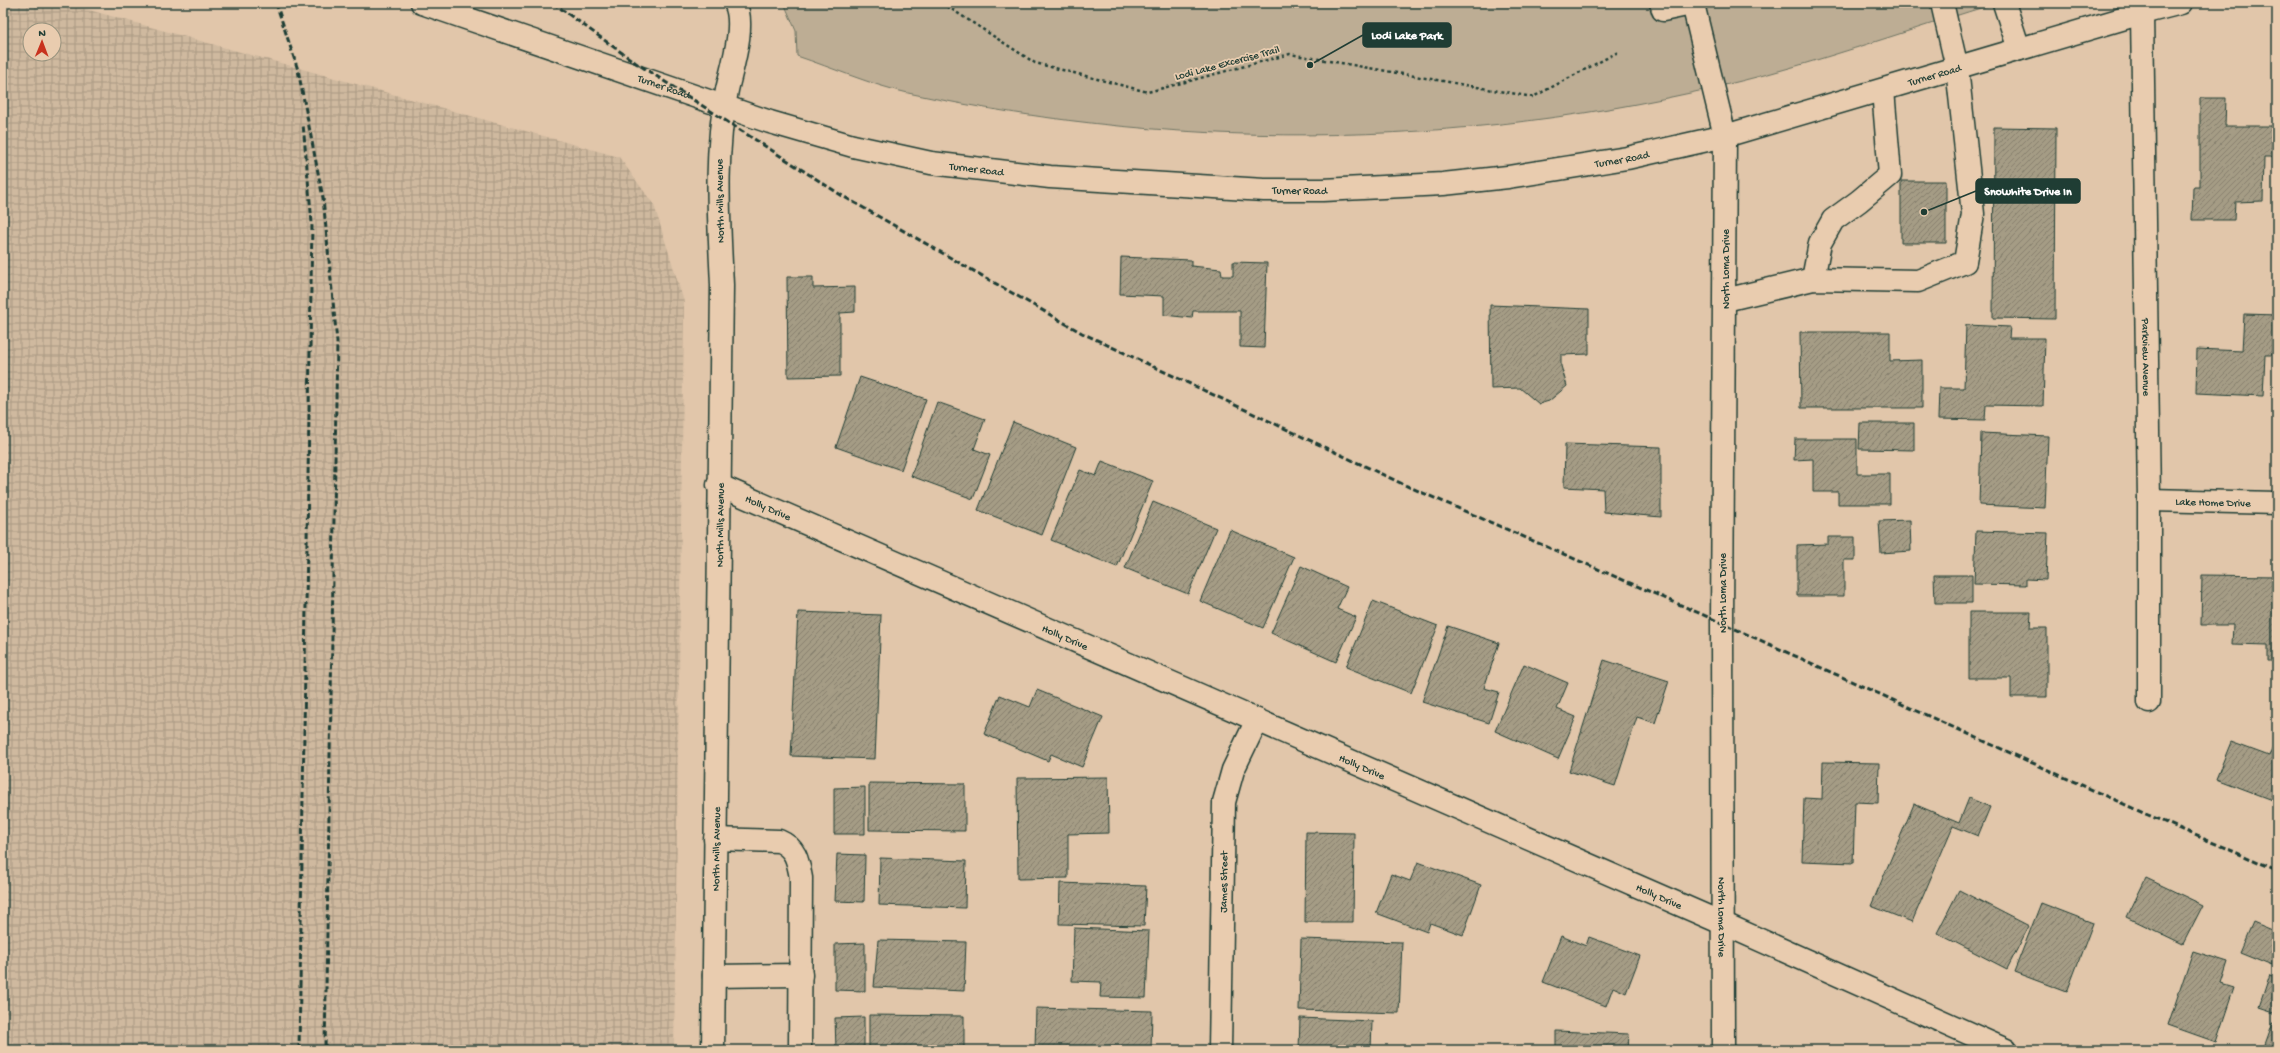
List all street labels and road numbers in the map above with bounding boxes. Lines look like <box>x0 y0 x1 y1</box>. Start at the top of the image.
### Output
street label: Lodi Lake Excercise Trail <box>1174 44 1282 84</box>
street label: Turner Road <box>1906 62 1964 90</box>
street label: Turner Road <box>635 73 693 103</box>
street label: Turner Road <box>1593 149 1652 171</box>
street label: North Mills Avenue <box>714 158 728 243</box>
street label: Turner Road <box>948 161 1006 180</box>
street label: Turner Road <box>1271 186 1329 198</box>
street label: North Loma Drive <box>1721 229 1733 309</box>
street label: Parkview Avenue <box>2138 317 2152 396</box>
street label: North Mills Avenue <box>715 482 728 567</box>
street label: Holly Drive <box>743 494 793 524</box>
street label: Lake Home Drive <box>2175 497 2251 510</box>
street label: North Loma Drive <box>1718 553 1730 633</box>
street label: Holly Drive <box>1040 623 1090 654</box>
street label: Holly Drive <box>1337 753 1387 783</box>
street label: North Mills Avenue <box>711 806 724 891</box>
street label: James Street <box>1218 850 1231 913</box>
street label: North Loma Drive <box>1715 877 1727 958</box>
street label: Holly Drive <box>1634 882 1684 913</box>

